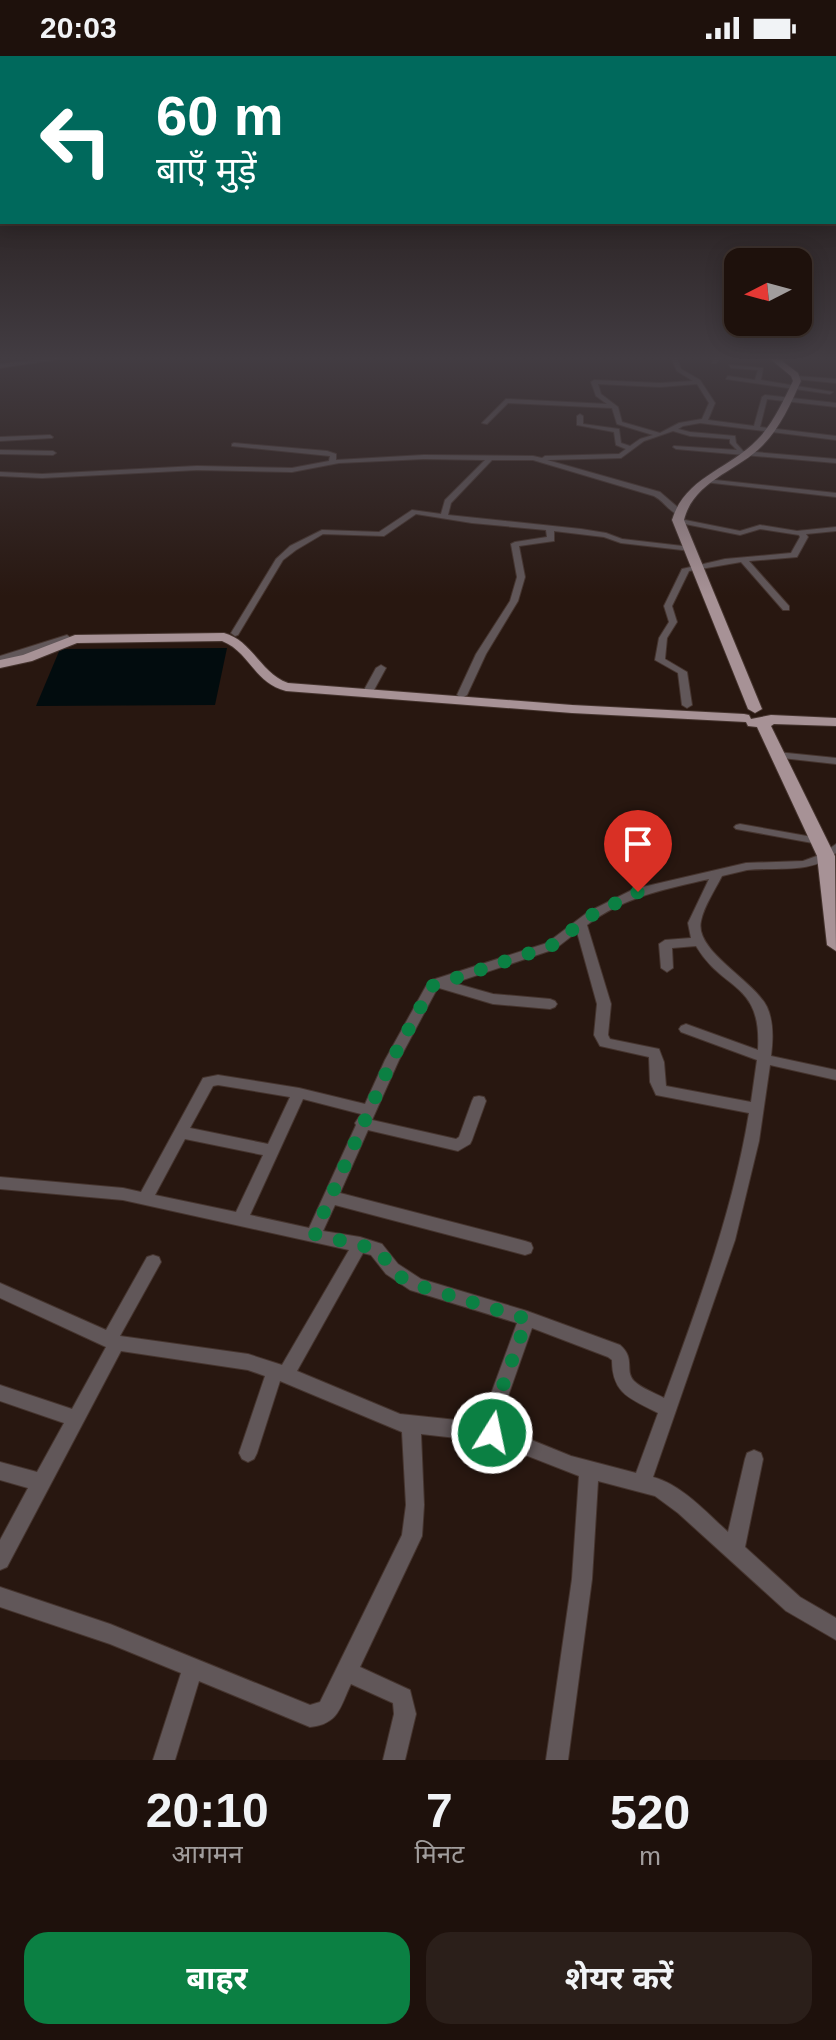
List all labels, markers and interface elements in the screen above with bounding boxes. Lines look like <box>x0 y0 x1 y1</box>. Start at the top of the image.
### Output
text: 20:03 <box>40 11 117 44</box>
text: 60 m <box>156 84 284 147</box>
icon: left <box>24 88 128 192</box>
text: बाएँ मुड़ें <box>156 150 257 191</box>
north arrow <box>724 248 812 336</box>
map controls <box>724 248 812 336</box>
pin <box>604 810 672 892</box>
icon: arrive <box>616 822 660 866</box>
position arrow <box>450 1391 534 1475</box>
text: 20:10 <box>146 1784 269 1837</box>
text: 7 <box>426 1784 453 1837</box>
text: 520 <box>610 1786 690 1839</box>
text: आगमन <box>172 1839 243 1869</box>
text: मिनट <box>414 1839 464 1869</box>
text: m <box>639 1841 661 1871</box>
button: बाहर <box>24 1932 410 2024</box>
button: शेयर करें <box>426 1932 812 2024</box>

